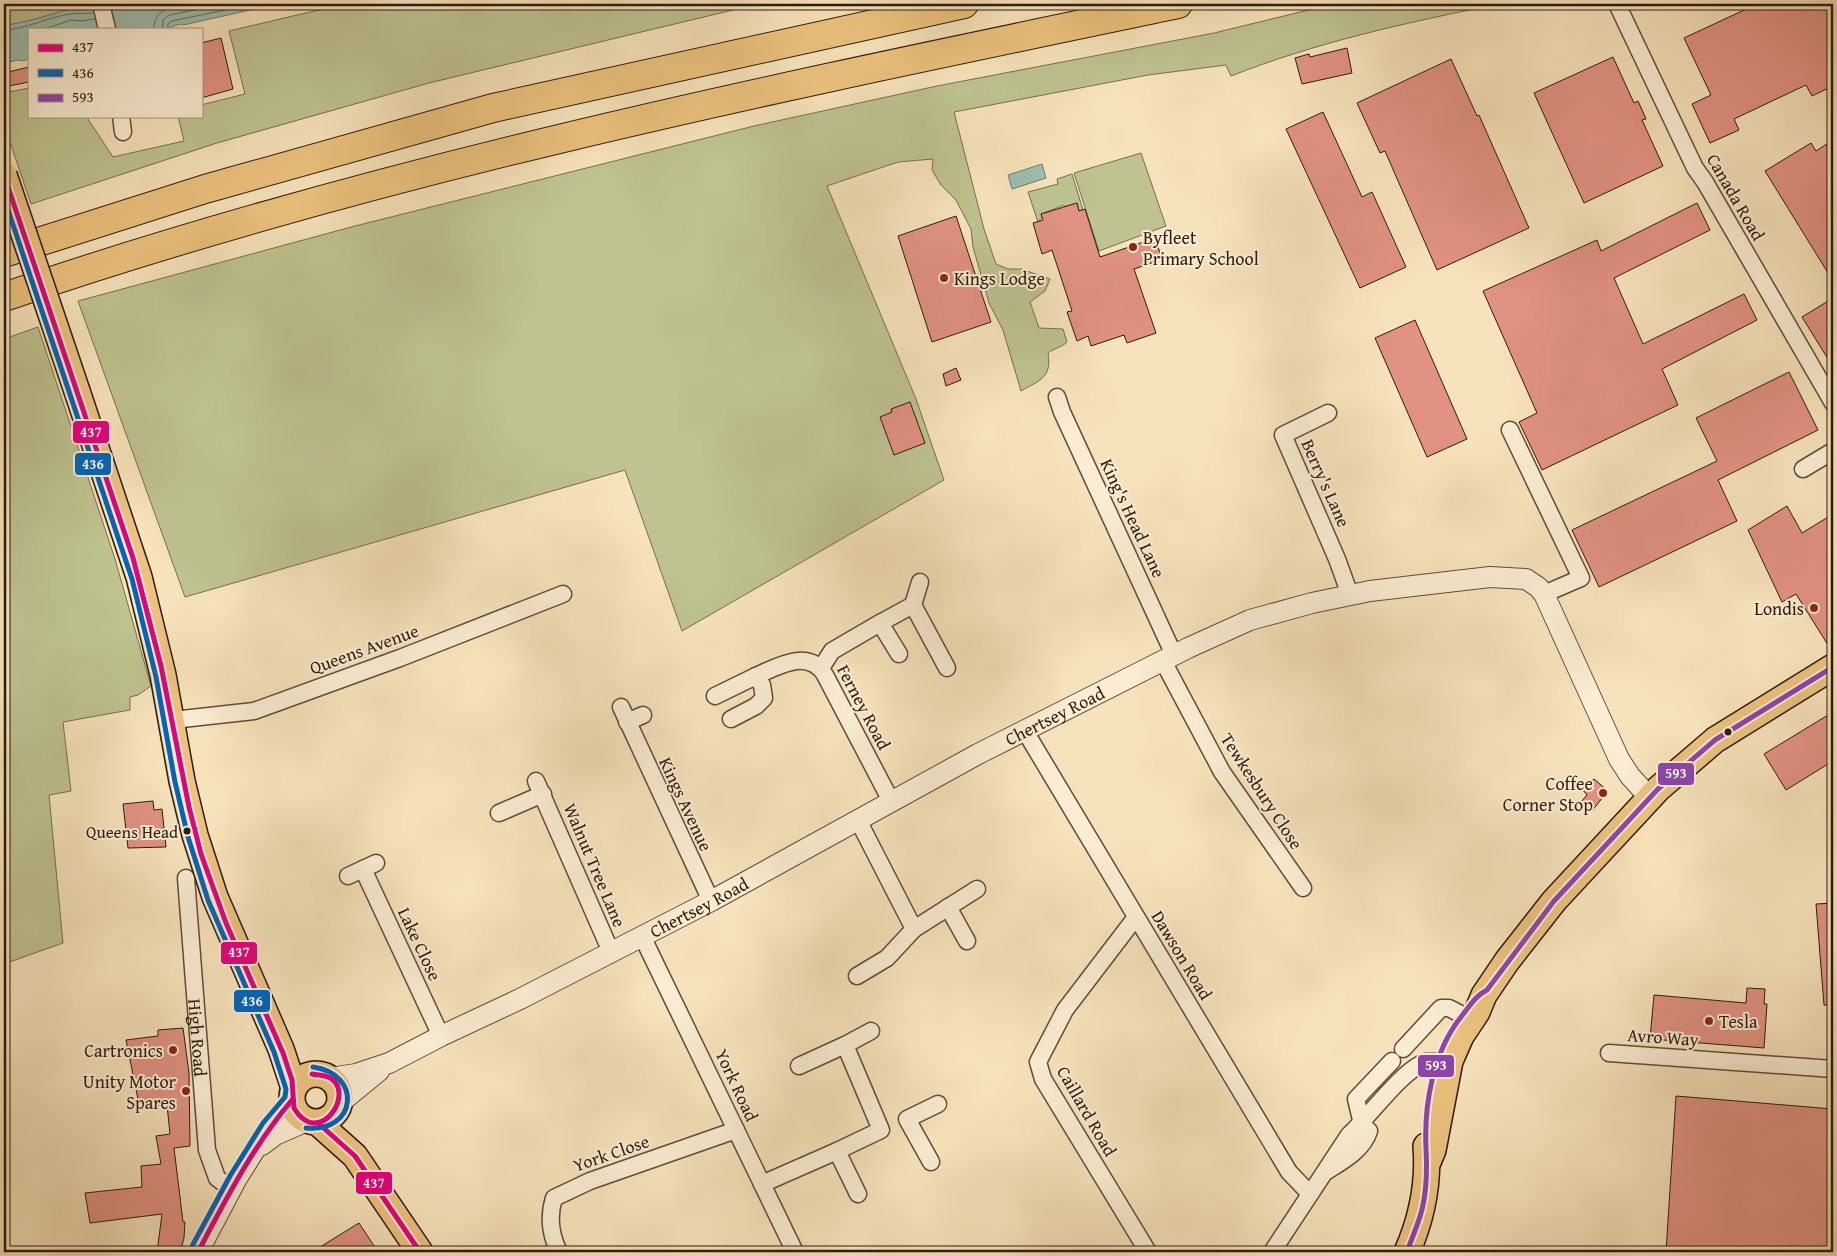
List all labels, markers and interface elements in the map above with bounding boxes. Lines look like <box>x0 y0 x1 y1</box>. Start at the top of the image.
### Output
legend <box>28 28 202 118</box>
text: 437 <box>72 36 94 57</box>
text: 436 <box>72 62 94 83</box>
text: 593 <box>72 86 94 107</box>
street label: Canada Road <box>1700 148 1772 246</box>
place label: Byfleet Primary School <box>1143 224 1259 272</box>
marker: Byfleet Primary School <box>1127 241 1139 253</box>
place label: Kings Lodge <box>954 265 1045 292</box>
marker: Kings Lodge <box>938 272 950 284</box>
line badge: 437 <box>72 420 110 444</box>
text: 437 <box>80 422 102 442</box>
street label: Berry's Lane <box>1295 435 1357 531</box>
line badge: 436 <box>74 452 112 476</box>
text: 436 <box>82 454 104 474</box>
street label: King's Head Lane <box>1094 454 1172 582</box>
place label: Londis <box>1754 595 1804 622</box>
marker: Londis <box>1808 602 1820 614</box>
street label: Queens Avenue <box>306 617 422 681</box>
street label: Ferney Road <box>830 660 898 755</box>
street label: Chertsey Road <box>1000 679 1109 752</box>
street label: Tewkesbury Close <box>1214 727 1310 855</box>
unlabelled marker <box>1723 727 1733 737</box>
street label: Kings Avenue <box>652 752 720 856</box>
line badge: 593 <box>1657 762 1695 786</box>
text: 593 <box>1665 763 1687 783</box>
place label: Coffee Corner Stop <box>1503 770 1593 818</box>
marker: Coffee Corner Stop <box>1597 787 1609 799</box>
street label: Walnut Tree Lane <box>557 799 633 931</box>
place label: Queens Head <box>86 819 178 844</box>
marker: Queens Head <box>182 826 192 836</box>
street label: Chertsey Road <box>645 869 753 944</box>
street label: Lake Close <box>391 903 449 985</box>
street label: Dawson Road <box>1145 905 1220 1005</box>
line badge: 437 <box>220 941 258 965</box>
text: 437 <box>228 942 250 962</box>
line badge: 436 <box>233 989 271 1013</box>
text: 436 <box>241 991 263 1011</box>
street label: High Road <box>182 998 215 1078</box>
place label: Tesla <box>1719 1008 1758 1035</box>
marker: Tesla <box>1703 1015 1715 1027</box>
street label: Avro Way <box>1626 1021 1700 1053</box>
place label: Cartronics <box>84 1037 163 1064</box>
marker: Cartronics <box>167 1044 179 1056</box>
street label: York Road <box>708 1044 766 1126</box>
line badge: 593 <box>1417 1054 1455 1078</box>
text: 593 <box>1425 1055 1447 1075</box>
street label: Caillard Road <box>1050 1061 1124 1162</box>
place label: Unity Motor Spares <box>83 1068 177 1116</box>
marker: Unity Motor Spares <box>180 1085 192 1097</box>
street label: York Close <box>569 1127 653 1179</box>
line badge: 437 <box>355 1171 393 1195</box>
text: 437 <box>363 1173 385 1193</box>

